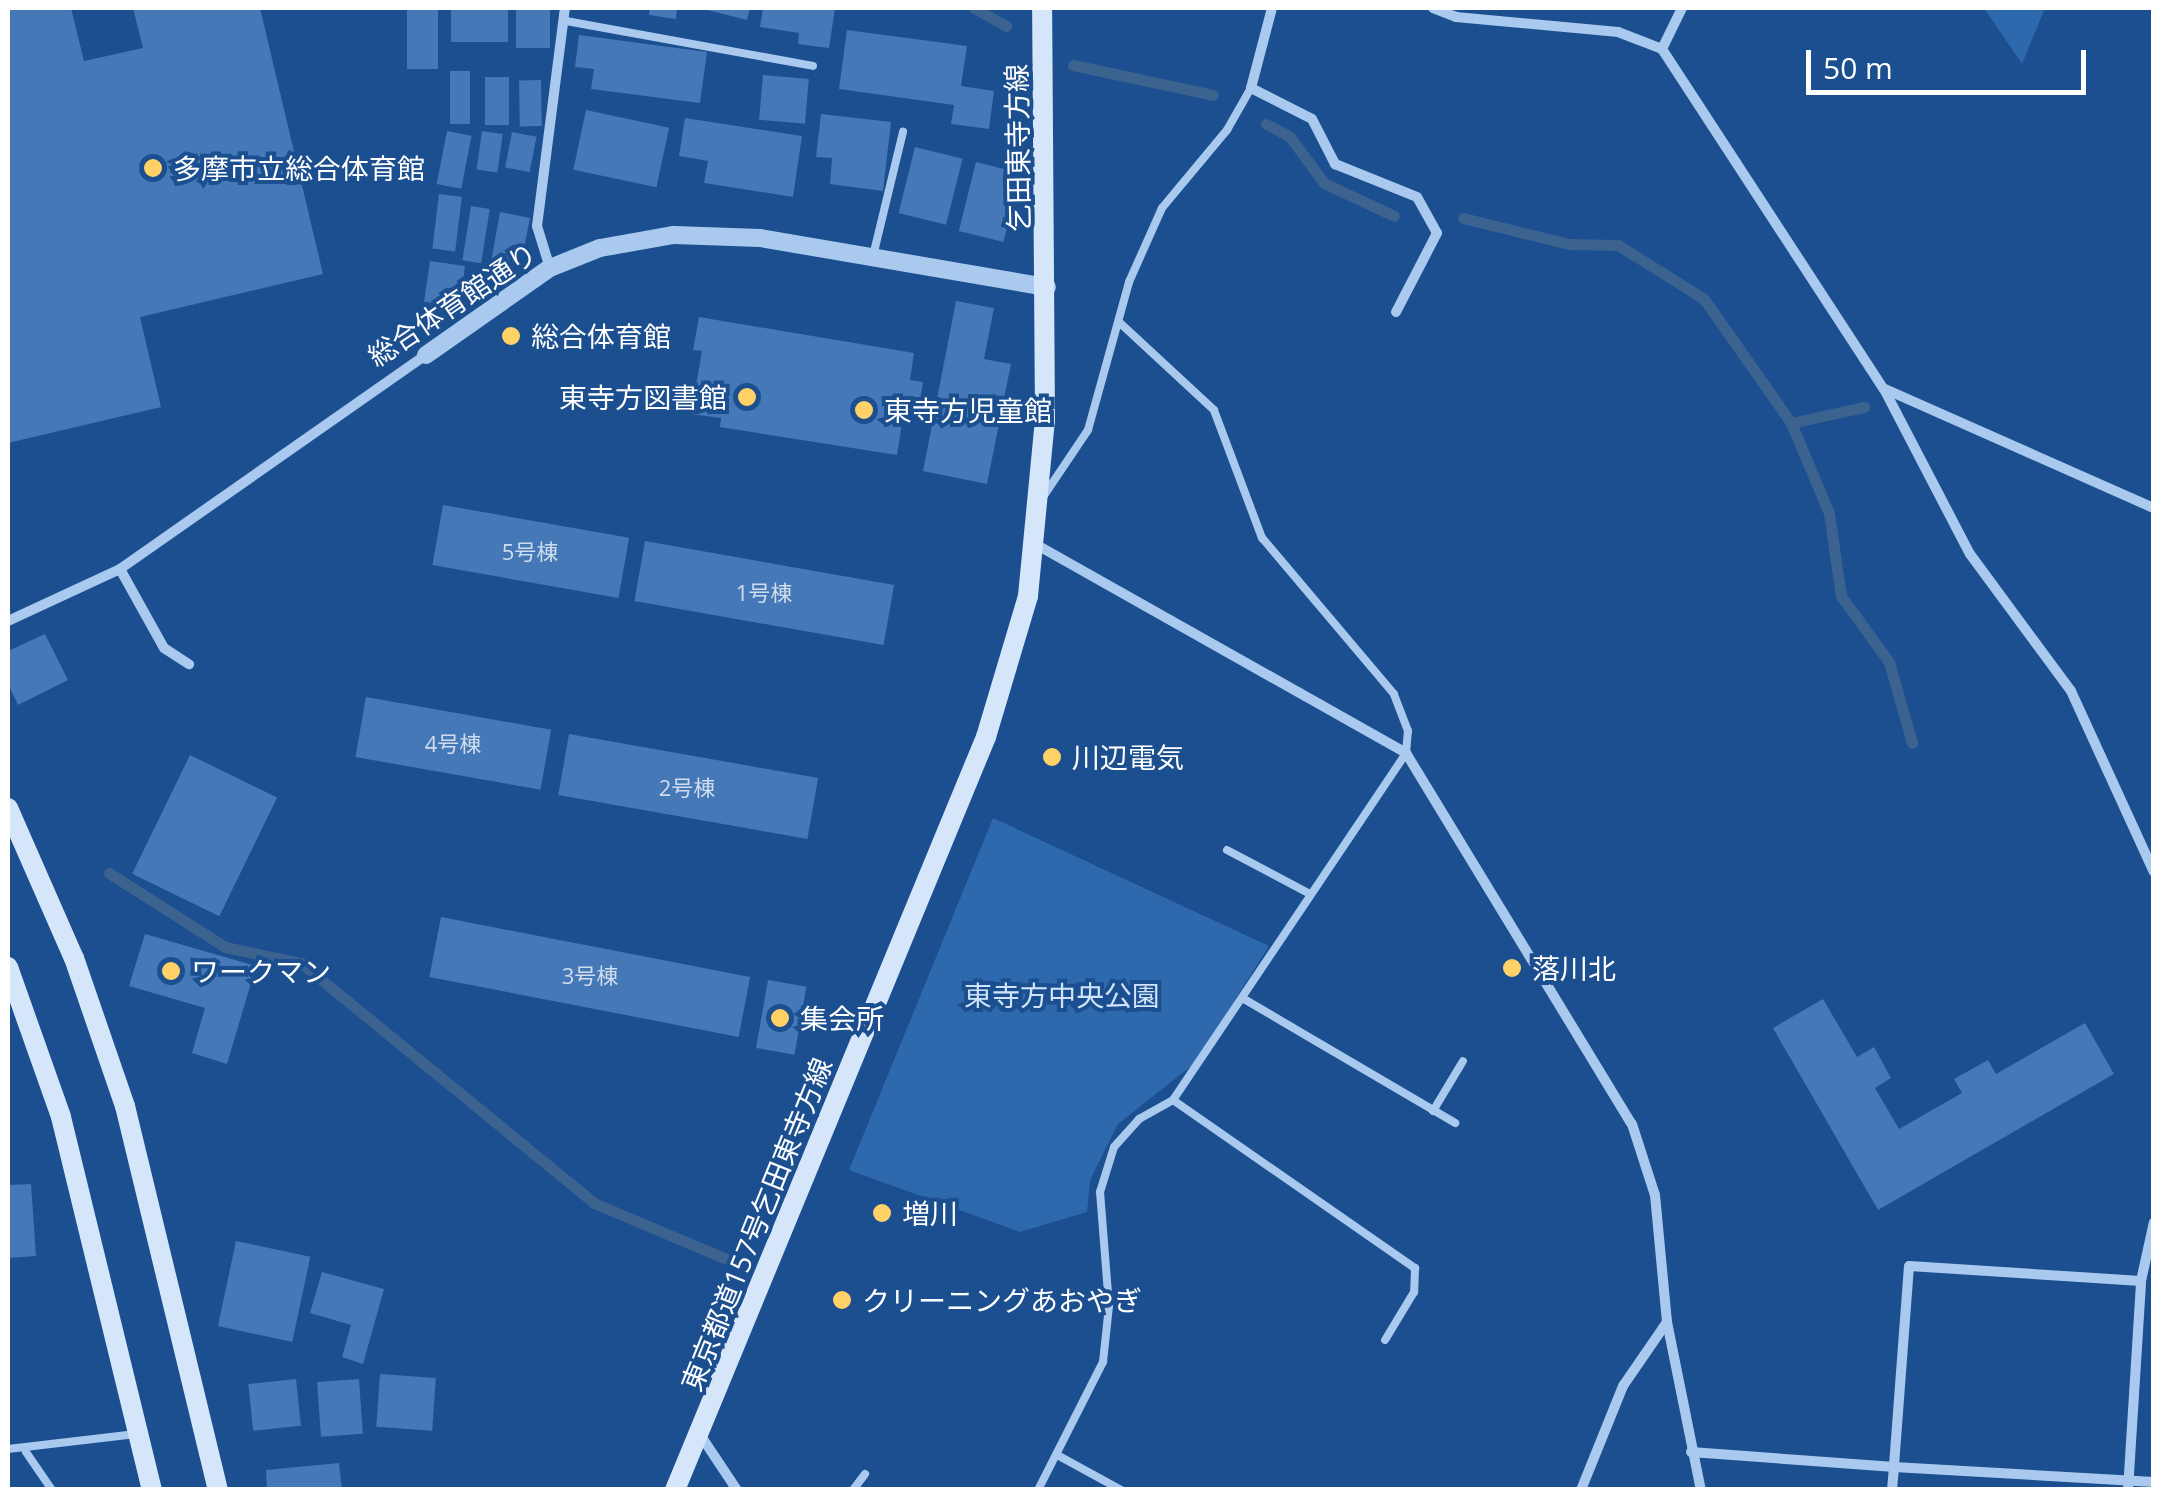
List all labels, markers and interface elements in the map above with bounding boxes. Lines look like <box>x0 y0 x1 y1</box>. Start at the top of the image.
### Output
scale bar <box>1811 30 2091 92</box>
text: 50 m <box>1823 47 1893 88</box>
street label: 乞田東寺方線 <box>999 64 1035 232</box>
place label: 多摩市立総合体育館 <box>173 151 425 185</box>
marker: 多摩市立総合体育館 <box>142 157 164 179</box>
street label: 総合体育館通り <box>361 235 543 373</box>
place label: 総合体育館 <box>531 319 671 353</box>
marker: 総合体育館 <box>500 325 522 347</box>
place label: 東寺方図書館 <box>559 380 727 414</box>
marker: 東寺方図書館 <box>736 386 758 408</box>
place label: 東寺方児童館 <box>884 393 1052 427</box>
marker: 東寺方児童館 <box>853 399 875 421</box>
house number: 5号棟 <box>502 539 558 565</box>
house number: 1号棟 <box>736 580 792 606</box>
house number: 4号棟 <box>425 731 481 757</box>
place label: 川辺電気 <box>1072 740 1184 774</box>
marker: 川辺電気 <box>1041 746 1063 768</box>
house number: 2号棟 <box>659 775 715 801</box>
place label: 落川北 <box>1532 951 1616 985</box>
place label: ワークマン <box>191 954 331 988</box>
marker: 落川北 <box>1501 957 1523 979</box>
marker: ワークマン <box>160 960 182 982</box>
house number: 3号棟 <box>562 963 618 989</box>
park label: 東寺方中央公園 <box>964 978 1160 1012</box>
place label: 集会所 <box>800 1001 884 1035</box>
marker: 集会所 <box>769 1007 791 1029</box>
street label: 東京都道157号乞田東寺方線 <box>674 1053 838 1395</box>
place label: 増川 <box>902 1196 958 1230</box>
marker: 増川 <box>871 1202 893 1224</box>
place label: クリーニングあおやぎ <box>862 1283 1142 1317</box>
marker: クリーニングあおやぎ <box>831 1289 853 1311</box>

